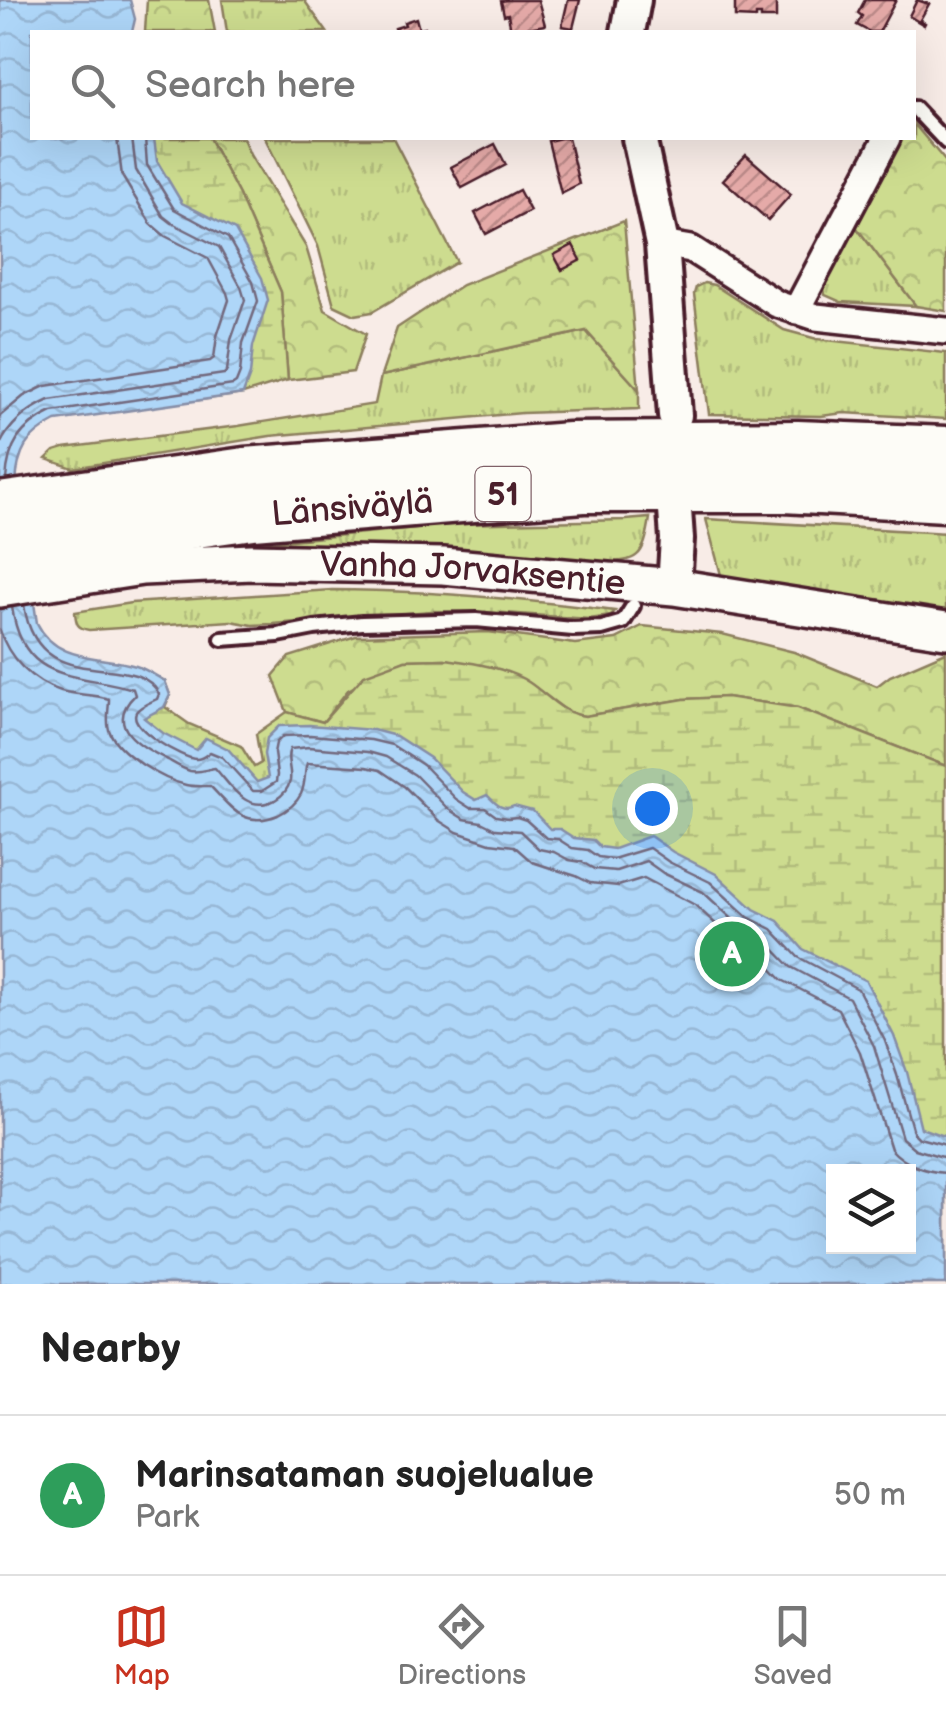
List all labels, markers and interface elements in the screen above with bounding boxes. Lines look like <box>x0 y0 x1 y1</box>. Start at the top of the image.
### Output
search box <box>30 30 916 140</box>
icon: search <box>65 58 120 113</box>
text: Search here <box>145 63 356 108</box>
road number: 51 <box>476 467 530 521</box>
street label: Länsiväylä <box>270 480 435 536</box>
street label: Vanha Jorvaksentie <box>320 543 627 606</box>
your location <box>627 783 678 834</box>
pin: A <box>700 916 764 992</box>
map controls <box>826 1164 916 1254</box>
button: layers <box>826 1164 916 1254</box>
text: Nearby <box>40 1324 180 1375</box>
text: Marinsataman suojelualue <box>135 1453 594 1498</box>
text: A <box>63 1476 82 1515</box>
text: 50 m <box>834 1476 906 1515</box>
text: Park <box>135 1498 199 1537</box>
tab: Map <box>114 1599 170 1692</box>
tab: Directions <box>397 1599 526 1692</box>
tab: Saved <box>754 1599 832 1692</box>

